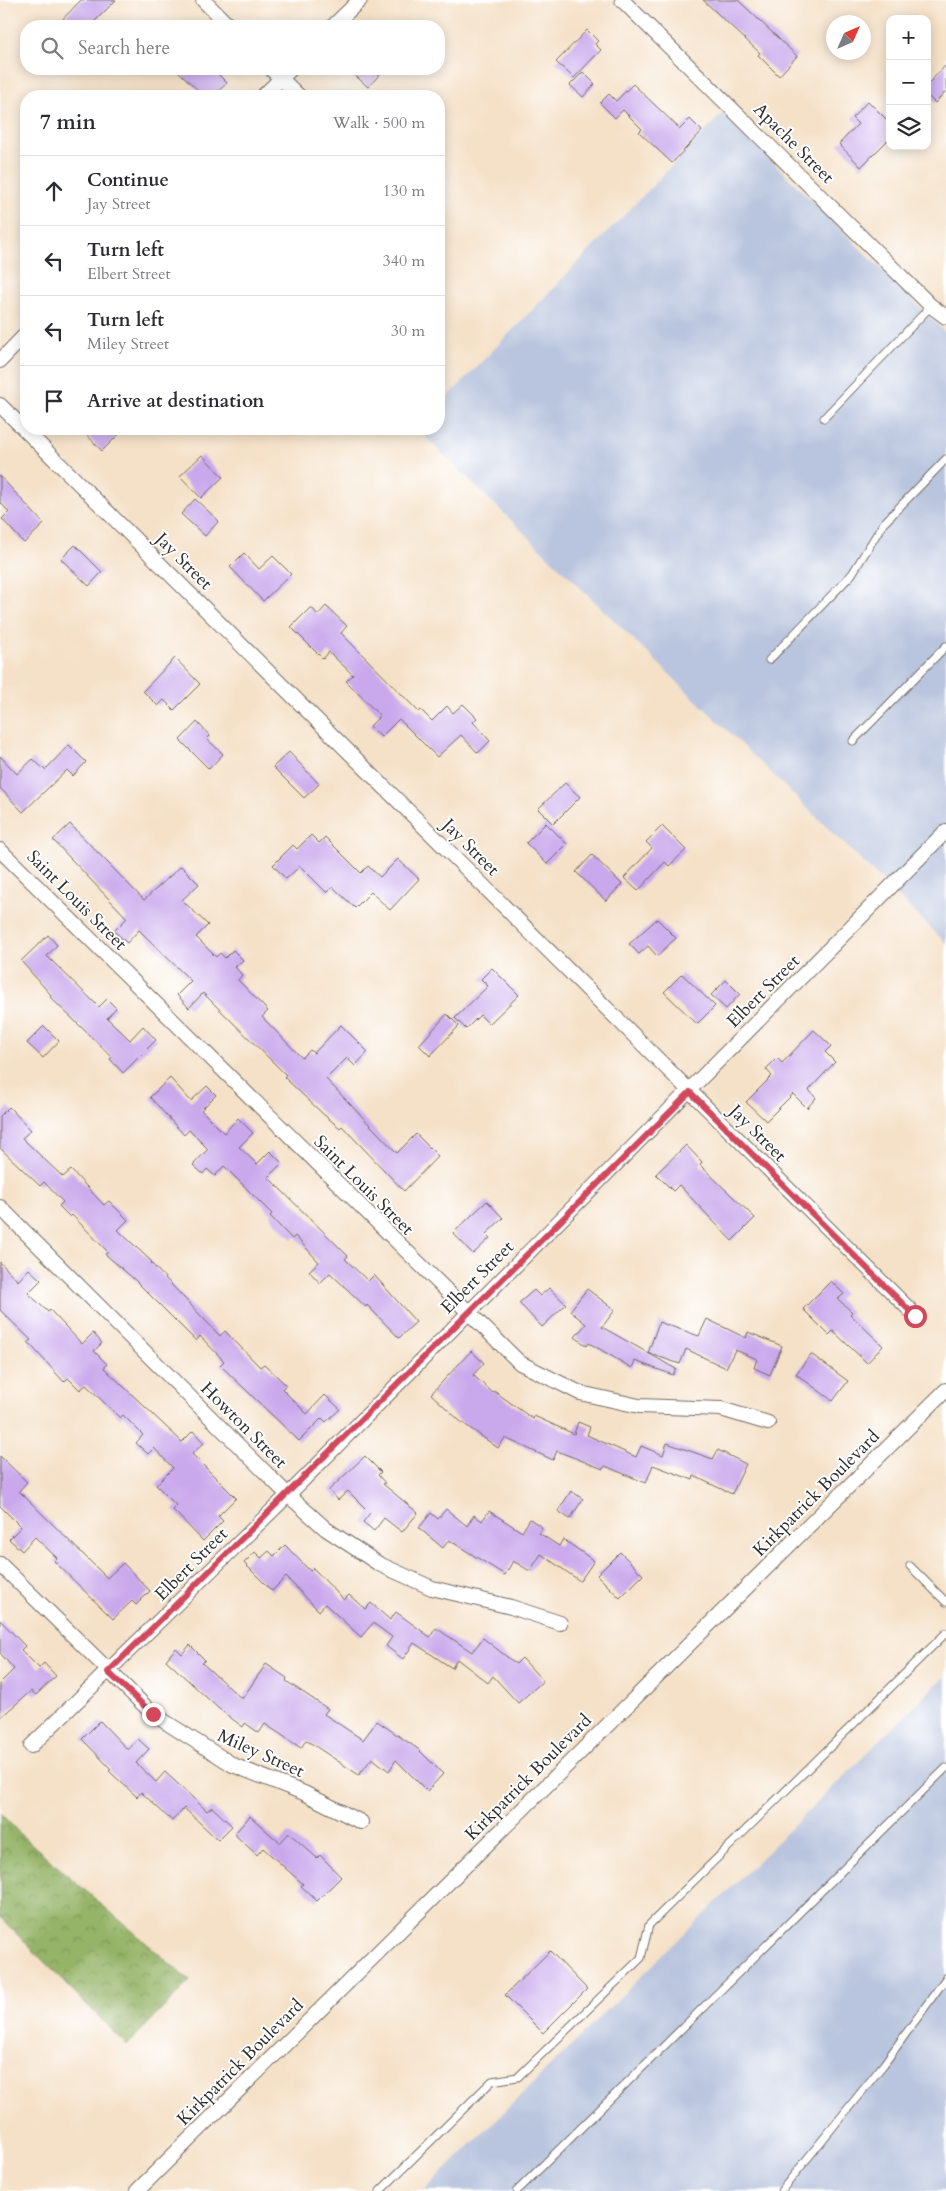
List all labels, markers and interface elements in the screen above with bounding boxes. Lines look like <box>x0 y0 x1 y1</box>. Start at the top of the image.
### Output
north arrow <box>826 15 871 60</box>
map controls <box>886 15 931 150</box>
button: + <box>886 15 931 60</box>
search box <box>20 20 445 75</box>
icon: search <box>38 34 66 62</box>
text: Search here <box>78 35 170 61</box>
button: − <box>886 60 931 105</box>
street label: Apache Street <box>748 98 840 189</box>
button: layers <box>886 105 931 150</box>
text: 7 min <box>40 108 96 137</box>
text: Walk · 500 m <box>333 112 425 134</box>
text: Continue <box>87 167 169 193</box>
icon: ahead <box>40 177 68 205</box>
text: 130 m <box>383 180 425 202</box>
text: Jay Street <box>87 193 151 215</box>
text: Turn left <box>87 237 164 263</box>
icon: left <box>40 247 68 275</box>
text: 340 m <box>383 250 425 272</box>
text: Elbert Street <box>87 263 170 285</box>
text: Turn left <box>87 307 164 333</box>
icon: left <box>40 317 68 345</box>
text: 30 m <box>391 320 425 342</box>
text: Miley Street <box>87 333 169 355</box>
icon: arrive <box>40 387 68 415</box>
text: Arrive at destination <box>87 388 264 414</box>
street label: Jay Street <box>147 525 218 596</box>
street label: Jay Street <box>434 811 505 882</box>
street label: Saint Louis Street <box>21 845 132 956</box>
street label: Elbert Street <box>721 949 806 1033</box>
street label: Jay Street <box>721 1097 792 1168</box>
street label: Saint Louis Street <box>308 1130 419 1241</box>
street label: Elbert Street <box>435 1235 520 1319</box>
route start <box>904 1305 927 1328</box>
street label: Howton Street <box>195 1377 293 1474</box>
street label: Kirkpatrick Boulevard <box>748 1424 885 1562</box>
street label: Elbert Street <box>149 1522 234 1606</box>
route end <box>142 1703 165 1726</box>
street label: Kirkpatrick Boulevard <box>460 1708 597 1846</box>
street label: Miley Street <box>213 1723 308 1784</box>
street label: Kirkpatrick Boulevard <box>172 1993 309 2131</box>

